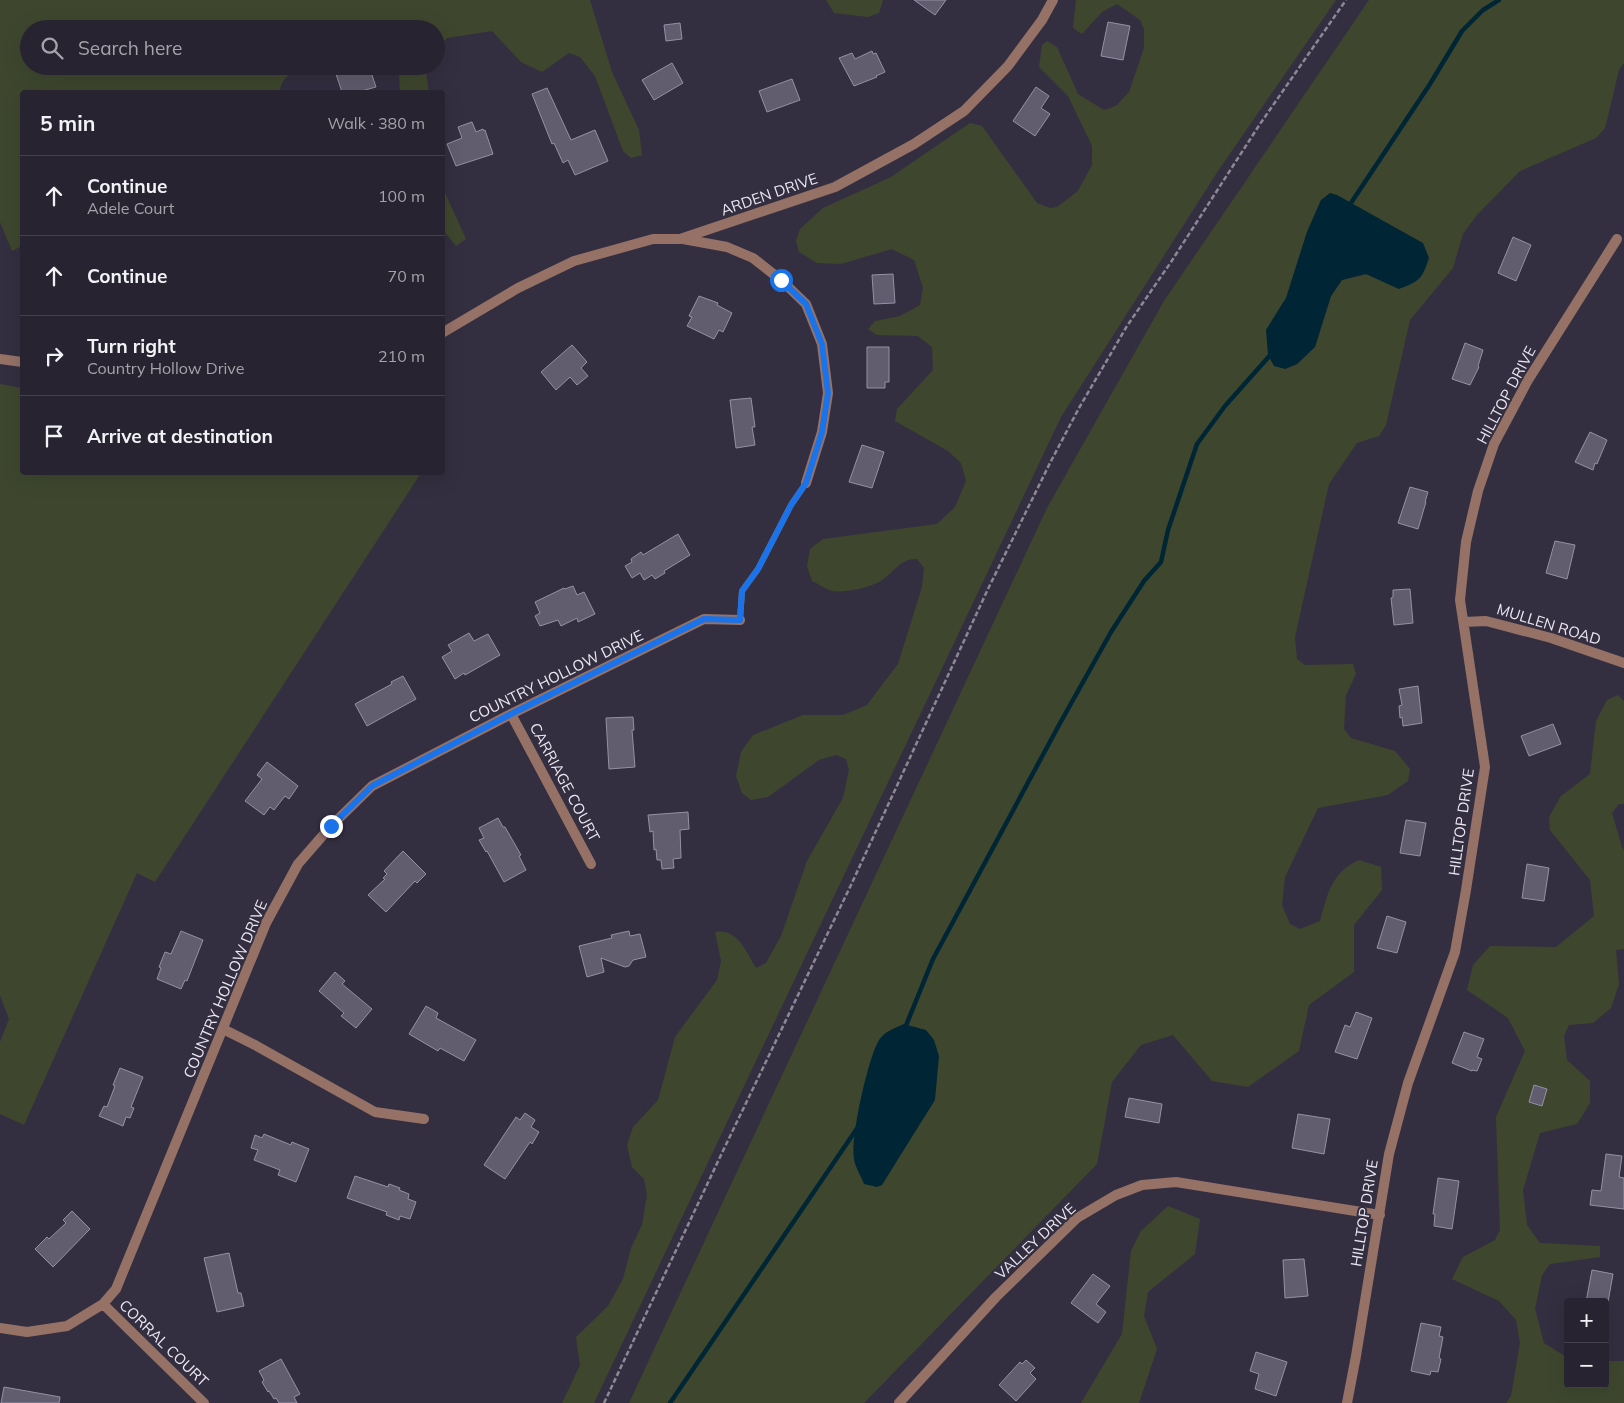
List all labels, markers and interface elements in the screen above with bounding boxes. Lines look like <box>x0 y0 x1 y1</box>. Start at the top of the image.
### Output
search box <box>20 20 445 75</box>
icon: search <box>38 34 66 62</box>
text: Search here <box>78 36 182 60</box>
text: 5 min <box>40 110 95 136</box>
text: Walk · 380 m <box>327 113 425 133</box>
street label: ARDEN DRIVE <box>718 168 820 219</box>
text: Continue <box>87 174 167 198</box>
icon: ahead <box>40 182 68 210</box>
text: 100 m <box>378 186 425 206</box>
text: Adele Court <box>87 198 174 218</box>
icon: ahead <box>40 262 68 290</box>
text: Continue <box>87 264 167 288</box>
text: 70 m <box>388 266 425 286</box>
route start <box>770 269 793 292</box>
text: Turn right <box>87 334 176 358</box>
icon: right <box>40 342 68 370</box>
street label: HILLTOP DRIVE <box>1472 343 1540 447</box>
text: 210 m <box>378 346 425 366</box>
text: Country Hollow Drive <box>87 358 244 378</box>
icon: arrive <box>40 422 68 450</box>
text: Arrive at destination <box>87 424 273 448</box>
street label: MULLEN ROAD <box>1495 599 1603 649</box>
street label: COUNTRY HOLLOW DRIVE <box>466 625 646 727</box>
street label: CARRIAGE COURT <box>526 719 604 845</box>
street label: HILLTOP DRIVE <box>1444 767 1478 877</box>
route end <box>320 815 343 838</box>
street label: COUNTRY HOLLOW DRIVE <box>179 897 271 1081</box>
street label: HILLTOP DRIVE <box>1346 1158 1382 1268</box>
street label: VALLEY DRIVE <box>991 1199 1079 1283</box>
street label: CORRAL COURT <box>115 1296 213 1390</box>
map controls <box>1564 1298 1609 1388</box>
button: + <box>1564 1298 1609 1343</box>
button: − <box>1564 1343 1609 1388</box>

